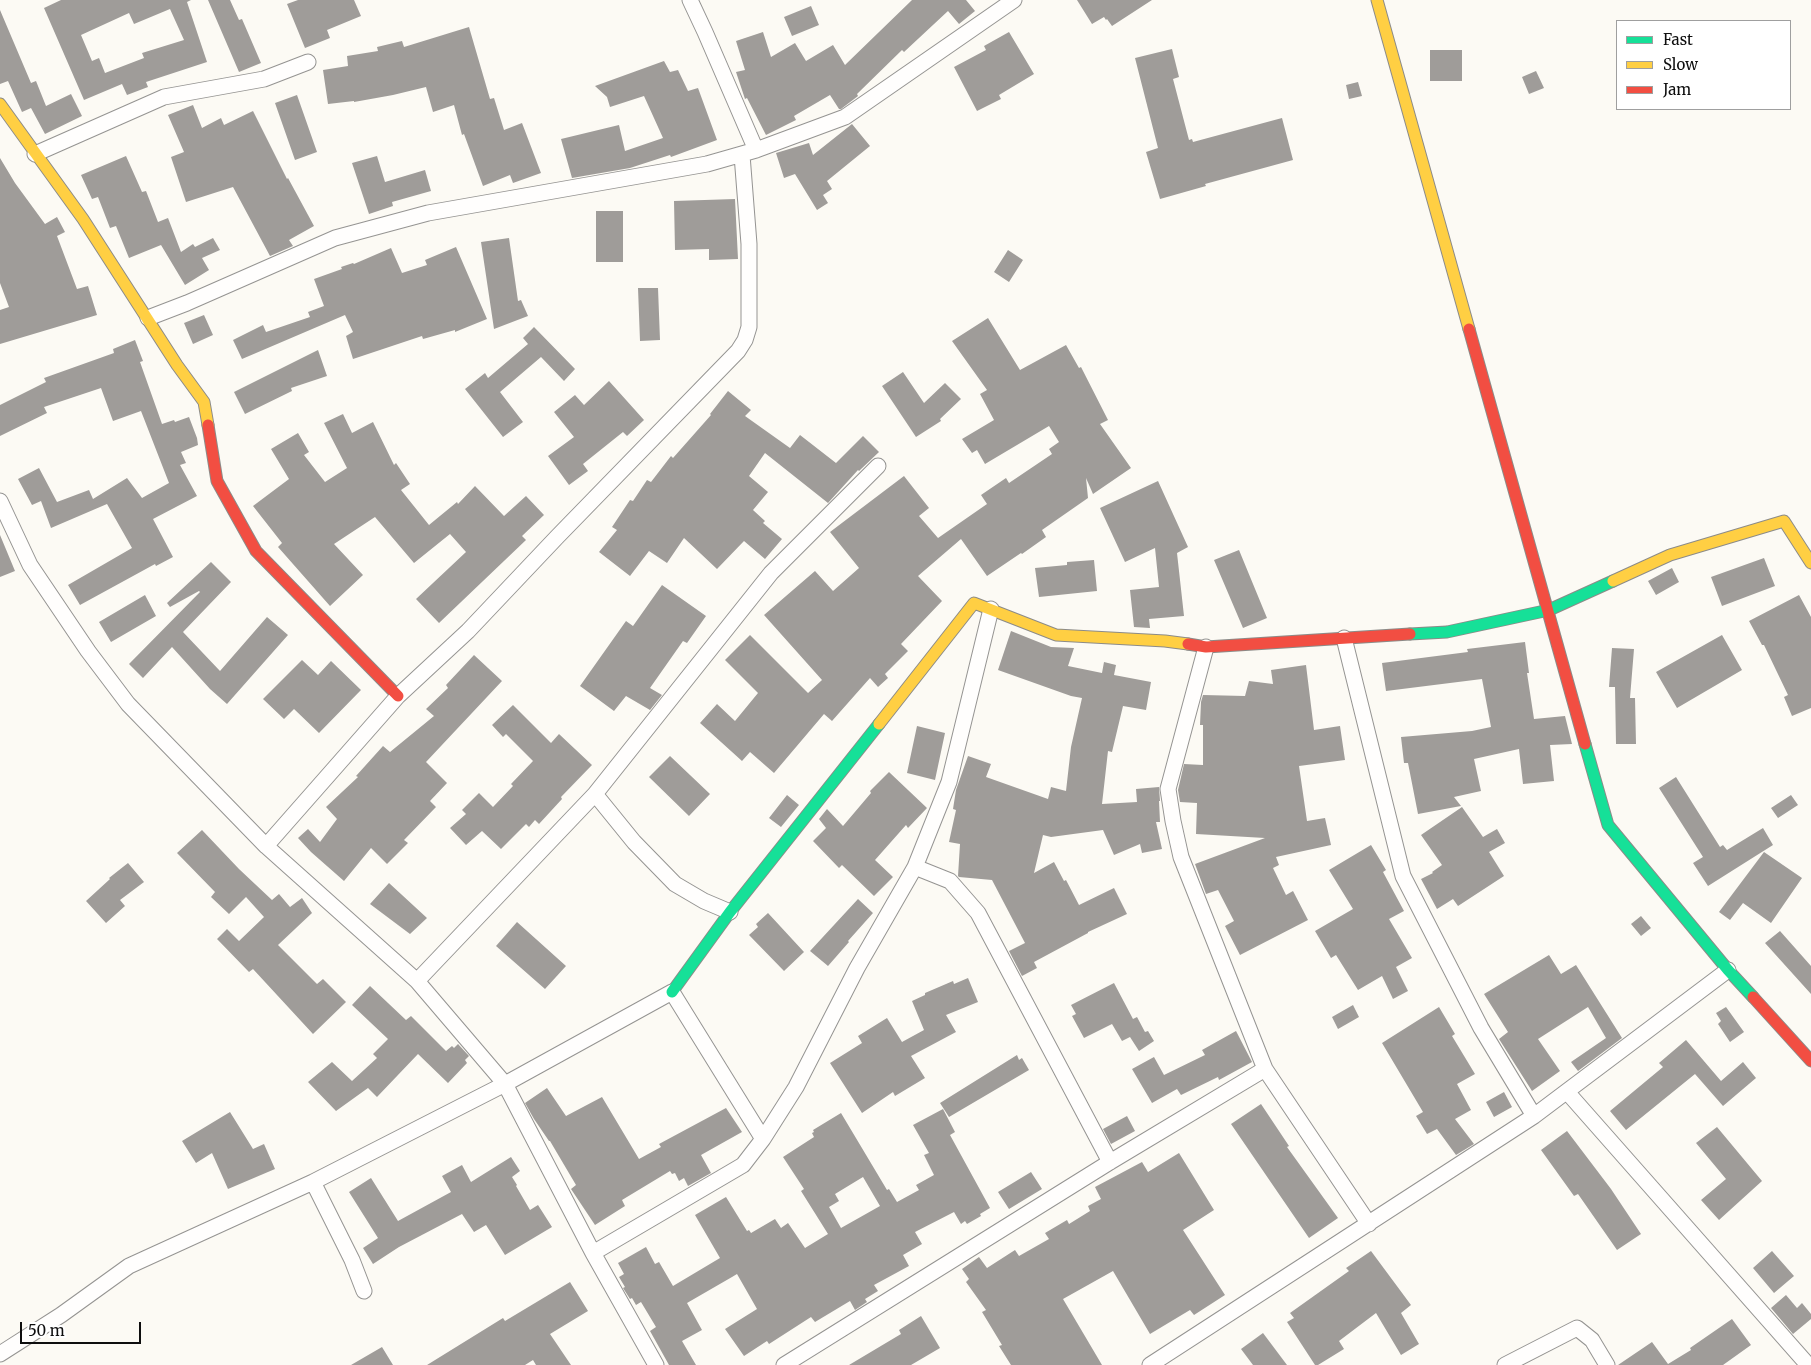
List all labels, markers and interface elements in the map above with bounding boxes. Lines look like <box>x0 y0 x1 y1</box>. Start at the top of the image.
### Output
legend <box>1616 20 1791 110</box>
text: Fast <box>1663 30 1693 49</box>
text: Slow <box>1663 55 1698 74</box>
text: Jam <box>1663 80 1691 99</box>
scale bar <box>22 1312 144 1344</box>
text: 50 m <box>28 1321 65 1340</box>

